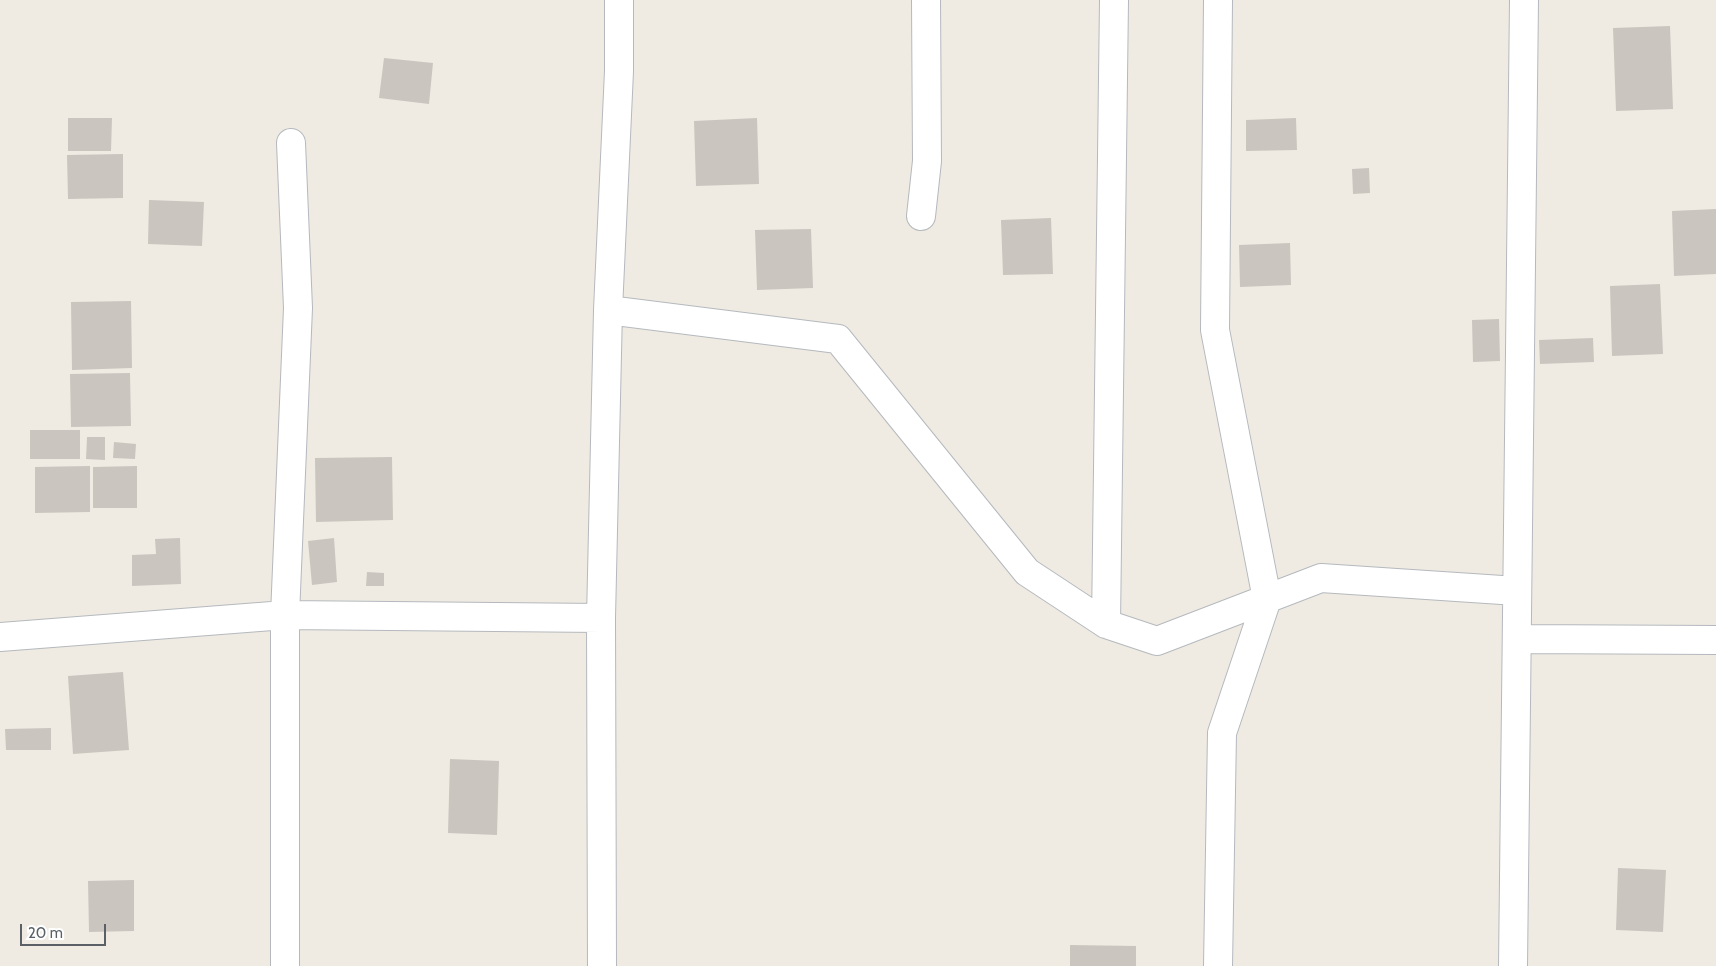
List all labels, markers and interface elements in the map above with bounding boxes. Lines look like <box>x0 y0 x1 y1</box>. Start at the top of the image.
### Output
scale bar <box>22 914 109 946</box>
text: 20 m <box>28 924 63 942</box>

